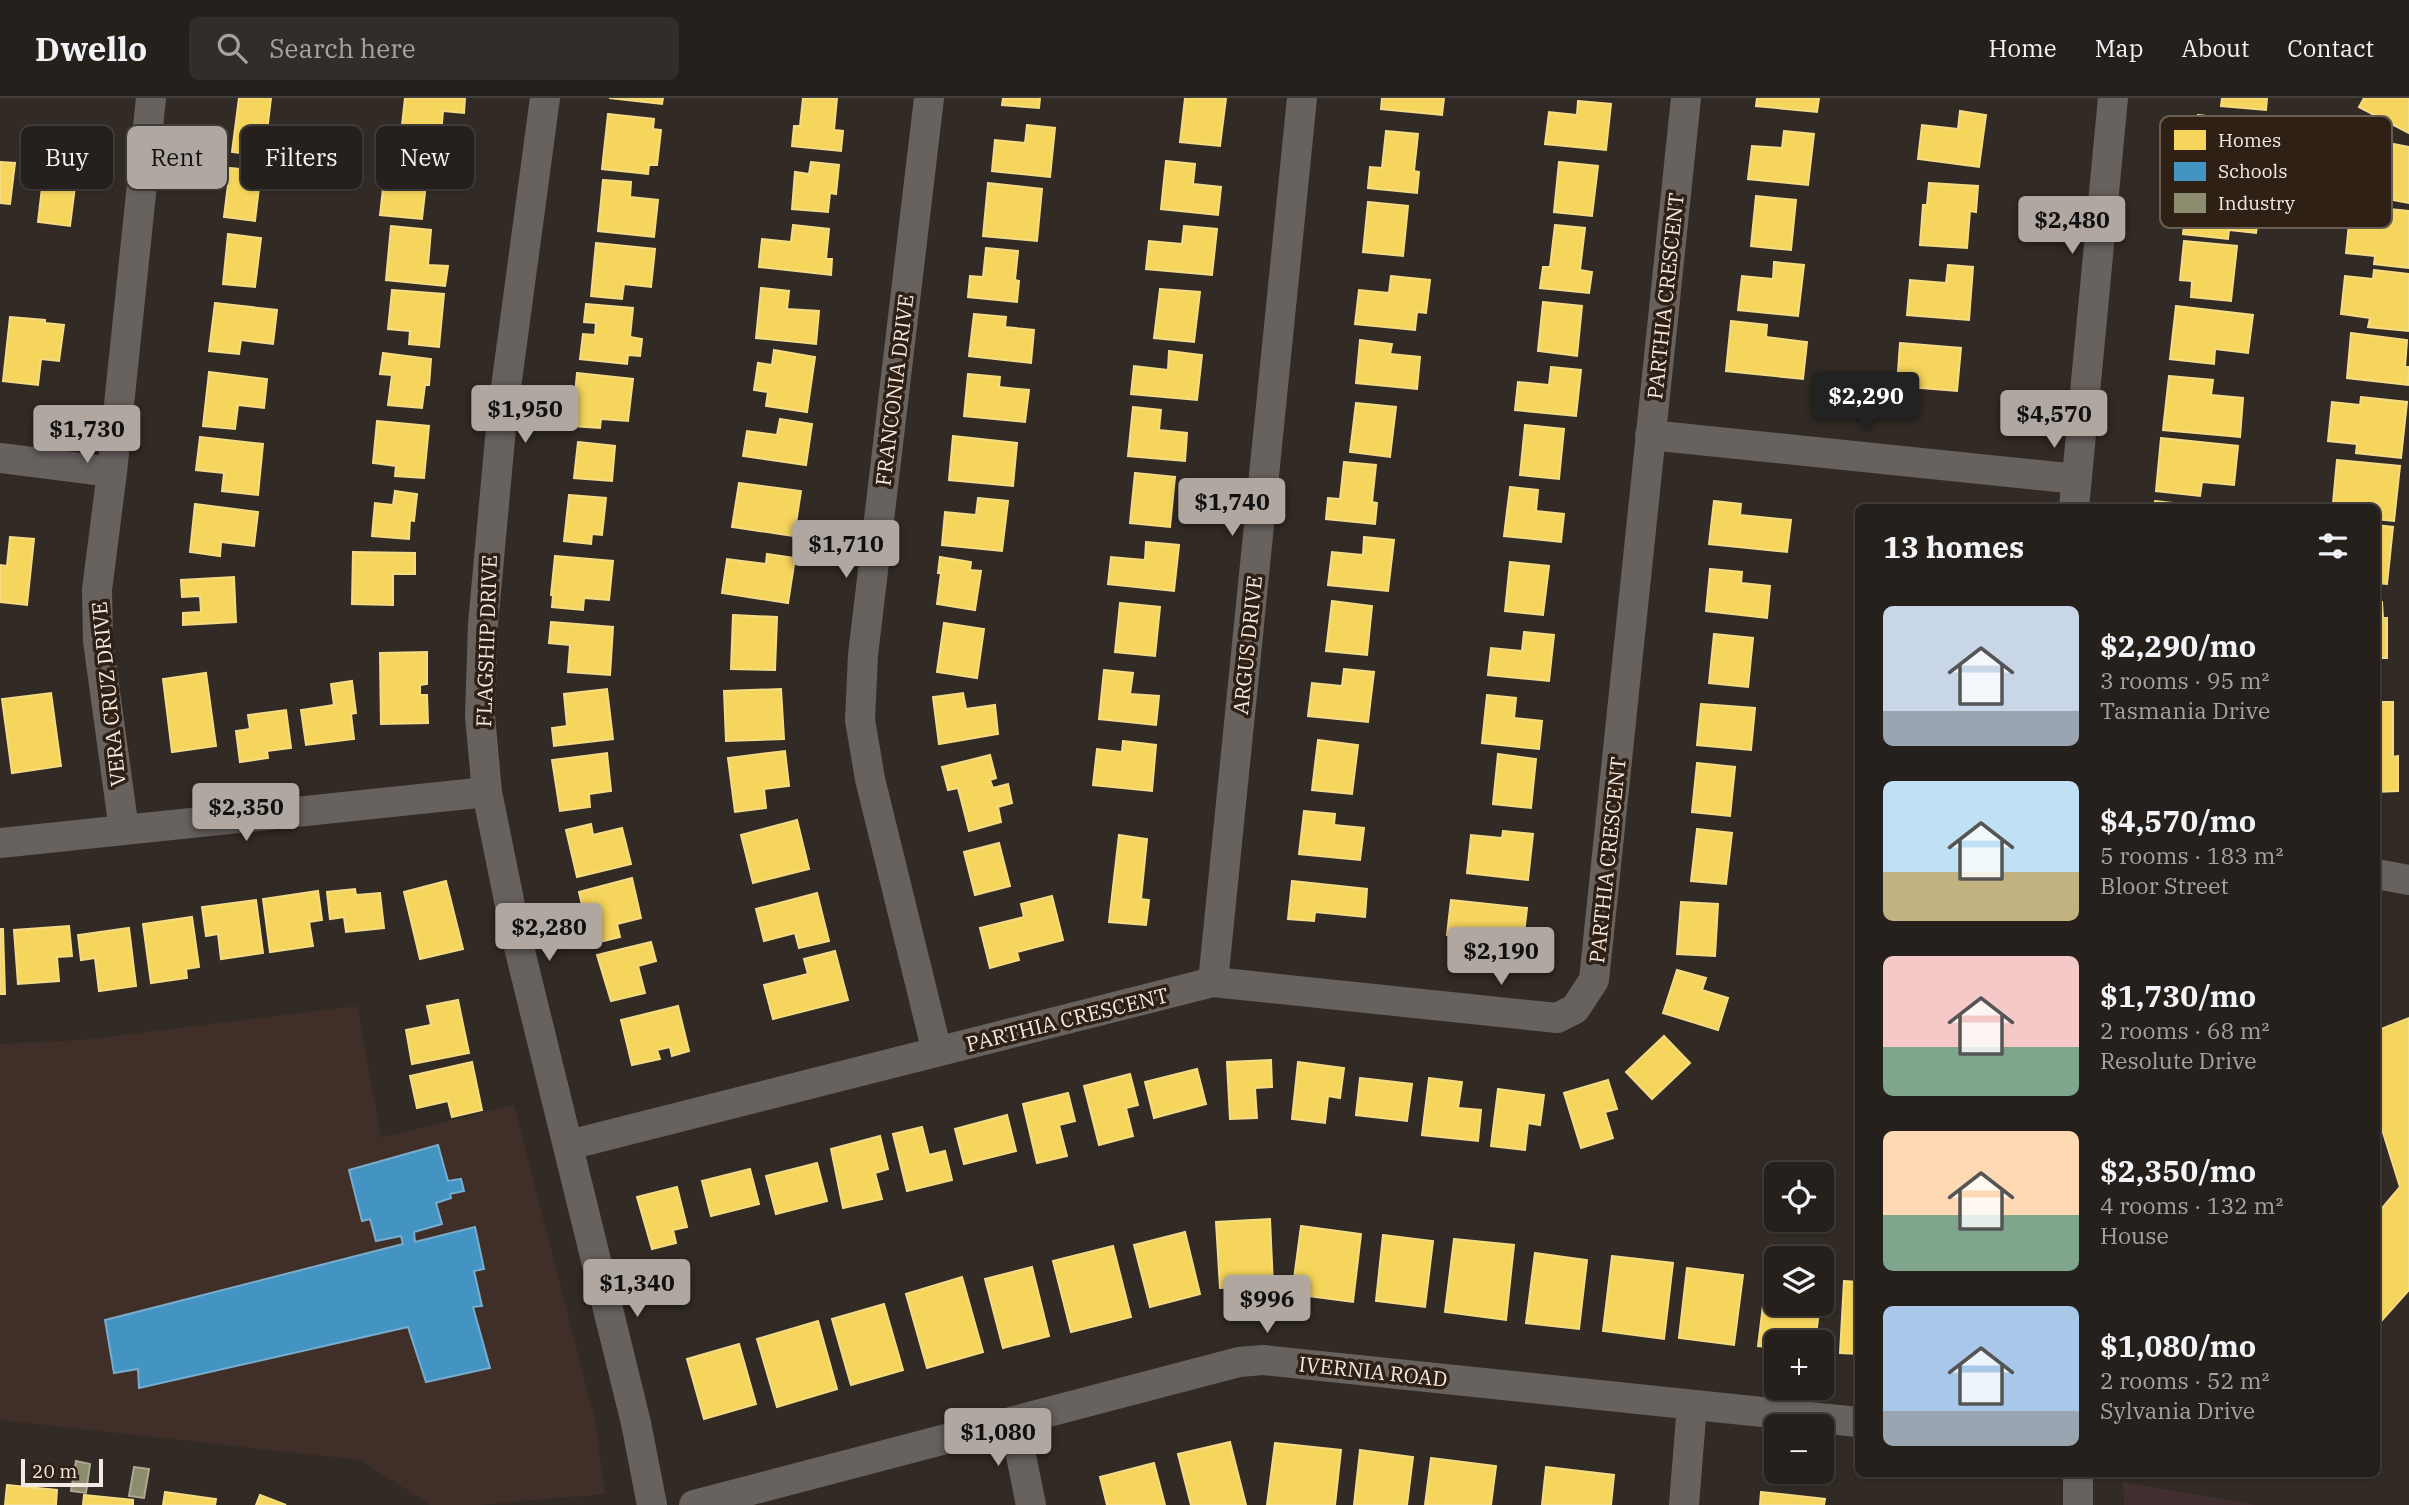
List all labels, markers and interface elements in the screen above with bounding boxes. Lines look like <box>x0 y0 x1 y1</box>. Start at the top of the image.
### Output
search box <box>189 17 679 80</box>
text: Dwello <box>35 27 147 70</box>
icon: search <box>213 29 251 67</box>
text: Search here <box>269 31 416 65</box>
text: Home <box>1989 32 2057 64</box>
text: Map <box>2095 32 2143 64</box>
text: About <box>2181 32 2249 64</box>
text: Contact <box>2287 32 2374 64</box>
legend <box>2160 116 2392 228</box>
chip: Buy <box>21 126 113 189</box>
chip: Rent <box>127 126 227 189</box>
chip: Filters <box>241 126 362 189</box>
chip: New <box>376 126 474 189</box>
text: Homes <box>2218 128 2281 152</box>
text: Schools <box>2218 159 2287 183</box>
street label: PARTHIA CRESCENT <box>1640 191 1690 401</box>
text: Industry <box>2218 191 2296 215</box>
pin: $2,480 <box>2015 197 2129 256</box>
text: $2,480 <box>2034 204 2110 234</box>
street label: FRANCONIA DRIVE <box>868 292 920 488</box>
pin: $2,290 <box>1809 372 1923 432</box>
text: $2,290 <box>1828 380 1904 410</box>
pin: $1,950 <box>468 386 582 445</box>
pin: $4,570 <box>1997 390 2111 450</box>
text: $1,950 <box>487 393 563 423</box>
text: $4,570 <box>2016 398 2092 428</box>
pin: $1,730 <box>30 406 144 465</box>
text: $1,730 <box>49 413 125 443</box>
pin: $1,740 <box>1175 478 1289 538</box>
text: $1,740 <box>1194 486 1270 516</box>
pin: $1,710 <box>789 520 903 580</box>
text: 13 homes <box>1883 527 2024 566</box>
icon: filters <box>2314 527 2352 565</box>
text: $1,710 <box>808 528 884 558</box>
street label: FLAGSHIP DRIVE <box>469 554 503 728</box>
street label: ARGUS DRIVE <box>1226 574 1268 716</box>
street label: VERA CRUZ DRIVE <box>84 600 132 788</box>
text: $2,290/mo <box>2100 626 2256 665</box>
icon: home <box>1939 634 2023 718</box>
text: 3 rooms · 95 m² <box>2100 665 2270 695</box>
text: Tasmania Drive <box>2100 695 2270 725</box>
street label: PARTHIA CRESCENT <box>1582 755 1632 965</box>
pin: $2,350 <box>189 784 303 843</box>
text: $2,350 <box>208 791 284 821</box>
text: $4,570/mo <box>2100 801 2256 840</box>
icon: home <box>1939 809 2023 893</box>
text: 5 rooms · 183 m² <box>2100 840 2283 870</box>
text: Bloor Street <box>2100 870 2229 900</box>
pin: $2,280 <box>492 904 606 963</box>
text: $2,280 <box>511 911 587 941</box>
pin: $2,190 <box>1444 928 1558 987</box>
text: $2,190 <box>1463 935 1539 965</box>
text: $1,730/mo <box>2100 976 2256 1015</box>
street label: PARTHIA CRESCENT <box>963 980 1171 1058</box>
icon: home <box>1939 984 2023 1068</box>
text: 2 rooms · 68 m² <box>2100 1015 2270 1045</box>
text: Resolute Drive <box>2100 1045 2257 1075</box>
text: $2,350/mo <box>2100 1151 2256 1190</box>
icon: home <box>1939 1159 2023 1243</box>
map controls <box>1764 1162 1834 1484</box>
button: locate <box>1764 1162 1834 1232</box>
text: 4 rooms · 132 m² <box>2100 1190 2283 1220</box>
text: House <box>2100 1220 2169 1250</box>
button: layers <box>1764 1246 1834 1316</box>
pin: $1,340 <box>580 1260 694 1319</box>
text: $1,340 <box>599 1267 675 1297</box>
pin: $996 <box>1226 1276 1308 1335</box>
text: $996 <box>1239 1283 1295 1313</box>
text: $1,080/mo <box>2100 1326 2256 1365</box>
button: + <box>1764 1330 1834 1400</box>
icon: home <box>1939 1334 2023 1418</box>
street label: IVERNIA ROAD <box>1297 1349 1449 1393</box>
text: 2 rooms · 52 m² <box>2100 1365 2270 1395</box>
text: Sylvania Drive <box>2100 1395 2255 1425</box>
pin: $1,080 <box>941 1408 1055 1468</box>
button: − <box>1764 1414 1834 1484</box>
text: $1,080 <box>960 1416 1036 1446</box>
scale bar <box>21 1456 103 1488</box>
text: 20 m <box>32 1459 77 1483</box>

